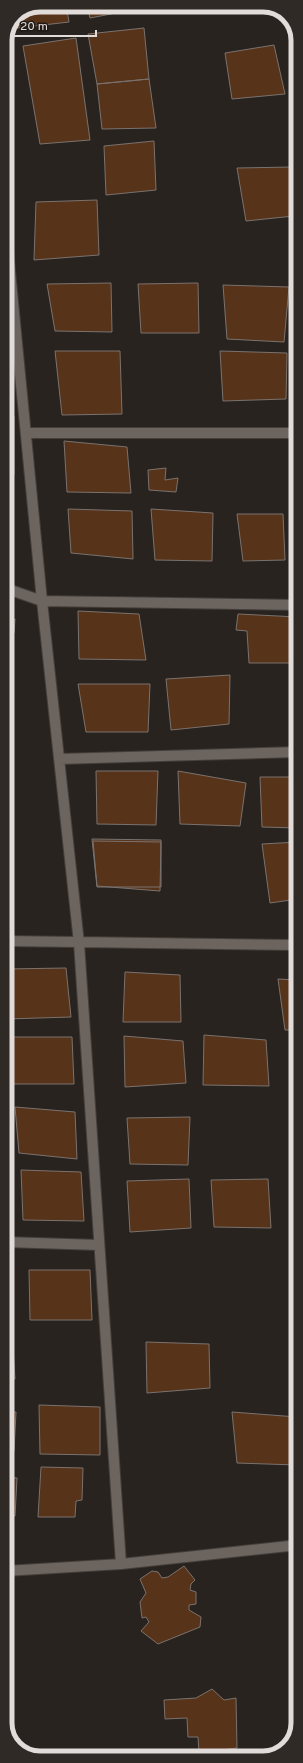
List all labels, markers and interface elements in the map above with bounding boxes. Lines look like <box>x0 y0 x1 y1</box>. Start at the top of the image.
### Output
scale bar <box>14 12 96 38</box>
text: 20 m <box>20 19 48 35</box>

